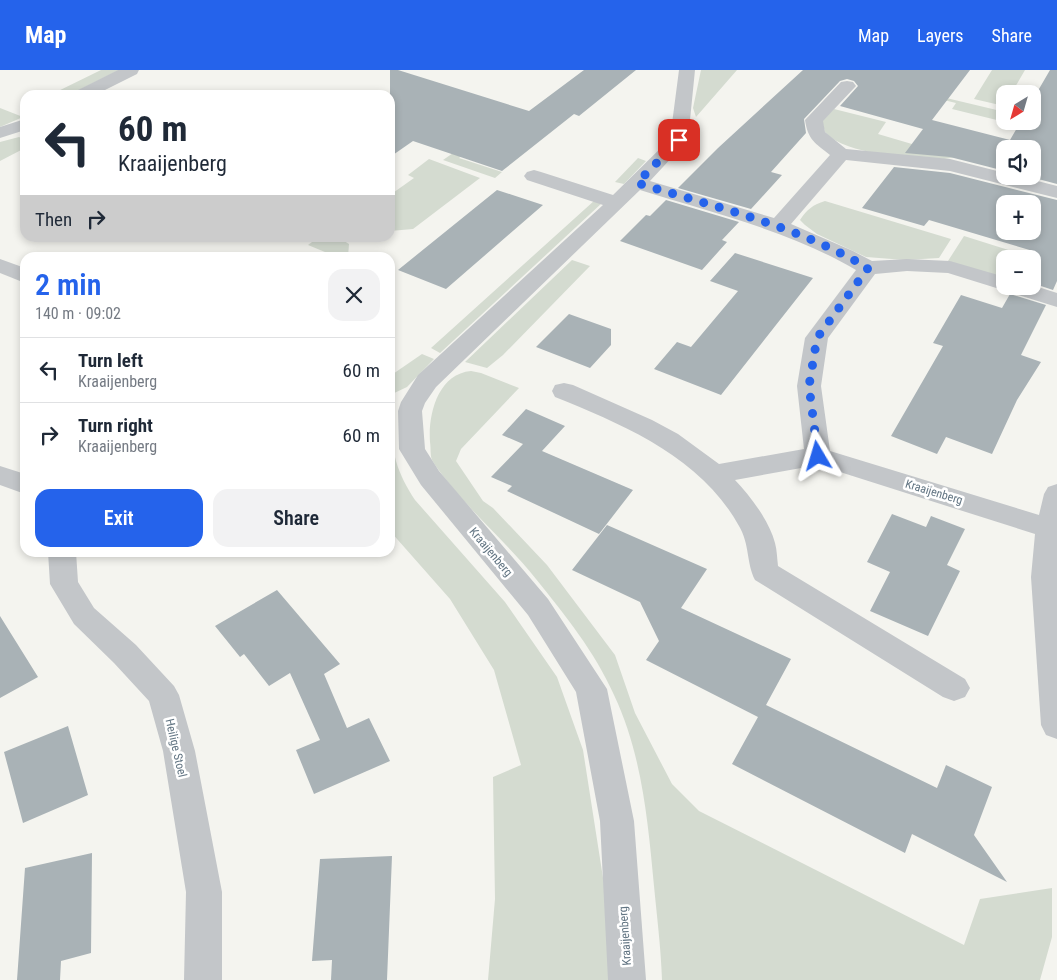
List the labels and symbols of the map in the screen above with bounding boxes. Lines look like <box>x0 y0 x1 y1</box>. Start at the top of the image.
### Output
north arrow <box>996 85 1041 130</box>
pin <box>658 119 700 161</box>
position arrow <box>791 429 843 481</box>
street label: Kraaijenberg <box>904 477 964 507</box>
street label: Kraaijenberg <box>467 525 515 579</box>
street label: Heilige Stoel <box>162 717 190 779</box>
street label: Kraaijenberg <box>616 906 634 966</box>

